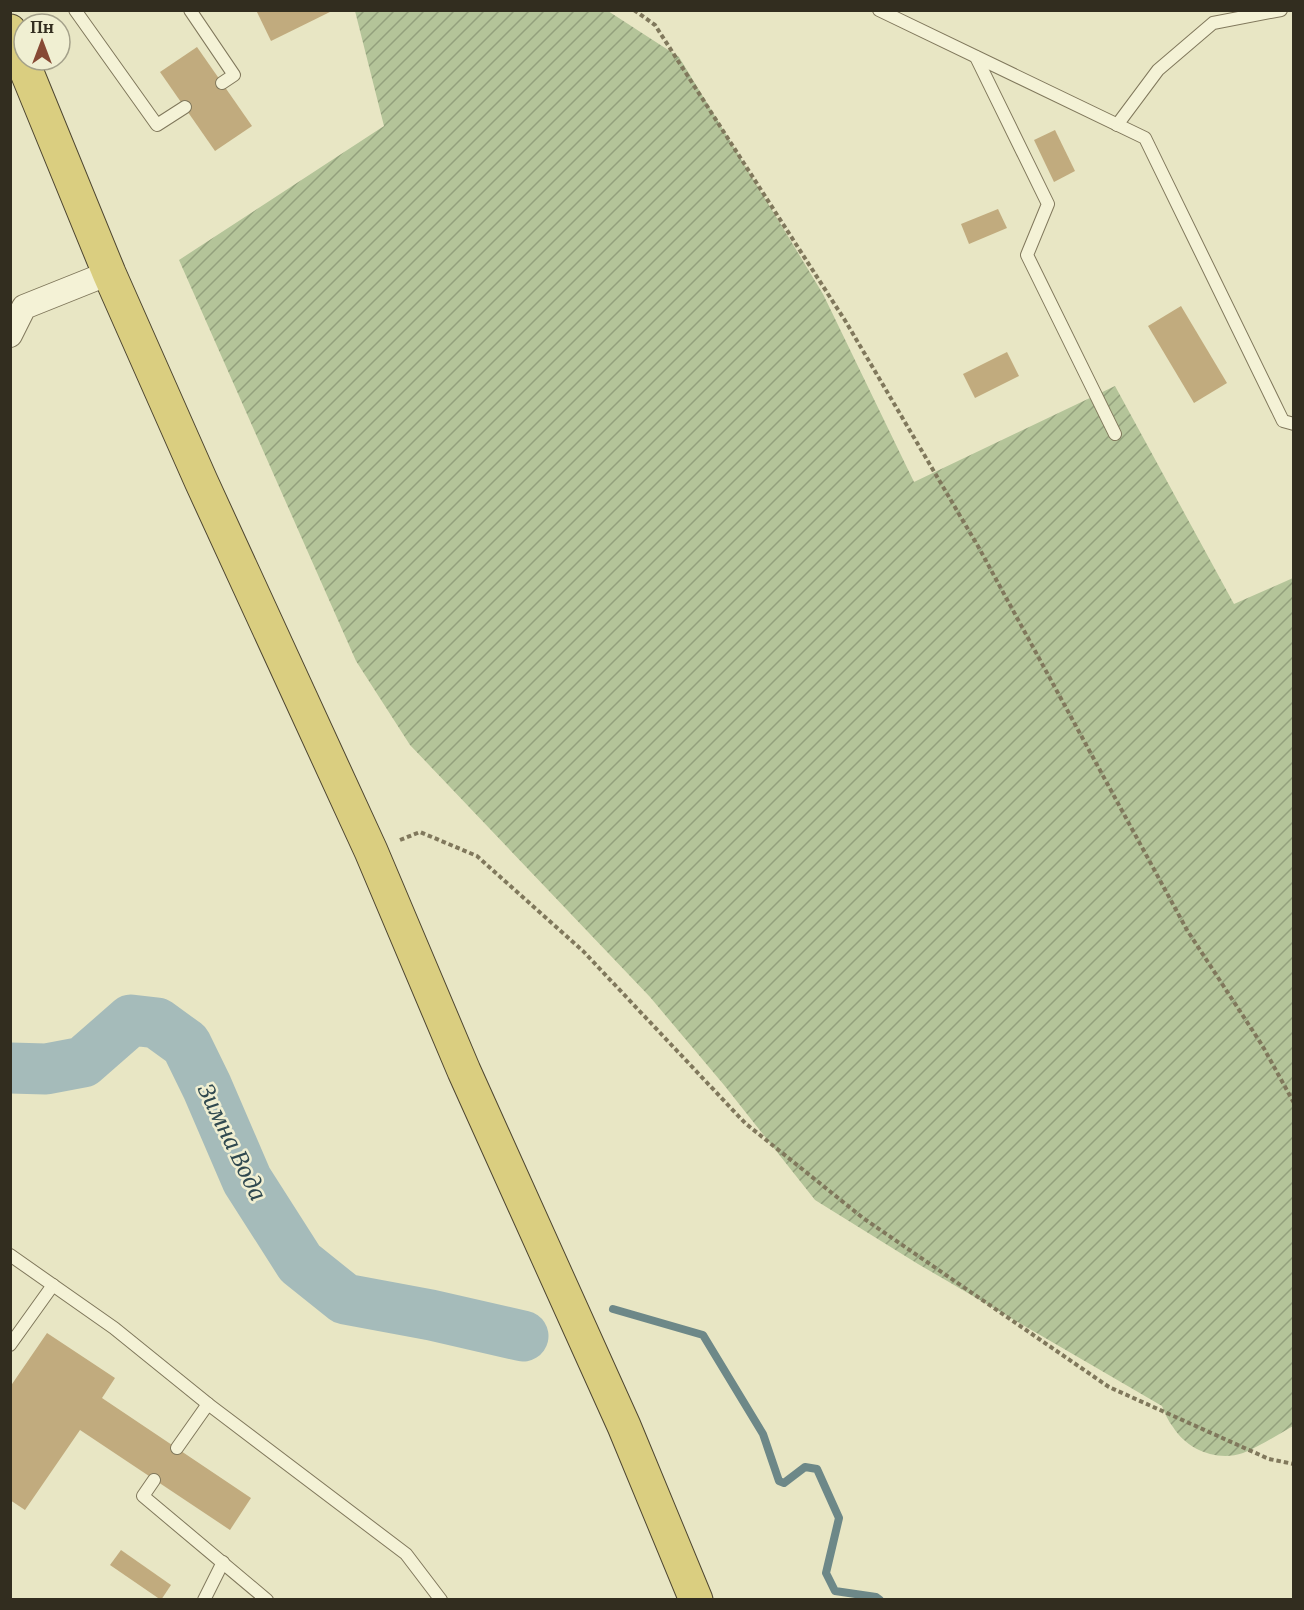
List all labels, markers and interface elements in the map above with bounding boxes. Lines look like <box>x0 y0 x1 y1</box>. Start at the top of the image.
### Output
north arrow <box>12 12 72 72</box>
text: Пн <box>30 17 54 37</box>
water label: Зимна Вода <box>192 1079 272 1205</box>

